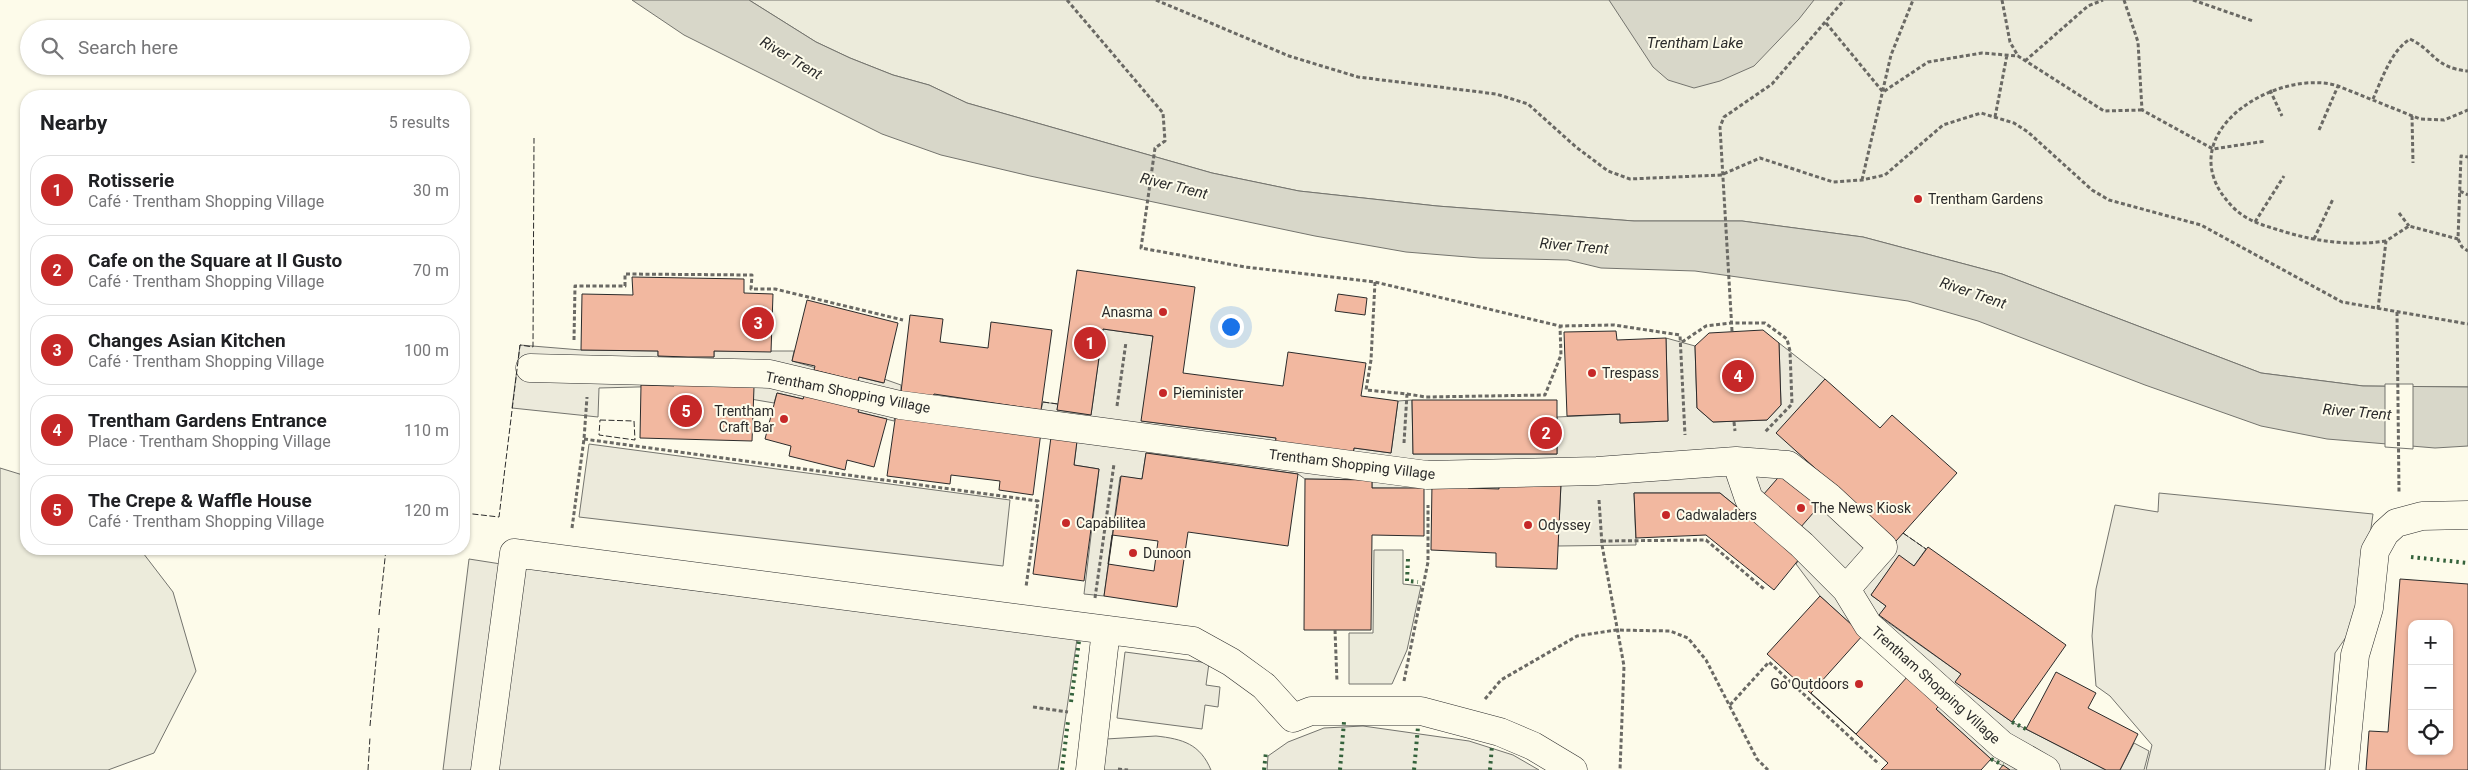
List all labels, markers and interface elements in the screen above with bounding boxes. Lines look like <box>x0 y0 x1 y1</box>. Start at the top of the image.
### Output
search box <box>20 20 470 75</box>
water label: River Trent <box>757 33 825 84</box>
icon: search <box>38 34 66 62</box>
water label: Trentham Lake <box>1647 34 1744 52</box>
text: Search here <box>78 36 178 59</box>
text: Nearby <box>40 111 107 135</box>
text: 5 results <box>389 113 450 132</box>
text: Rotisserie <box>88 169 174 192</box>
water label: River Trent <box>1138 169 1210 203</box>
text: 1 <box>52 181 62 200</box>
text: 30 m <box>413 181 449 200</box>
place label: Trentham Gardens <box>1928 191 2043 207</box>
text: Café · Trentham Shopping Village <box>88 192 324 211</box>
marker: Trentham Gardens <box>1912 193 1924 205</box>
water label: River Trent <box>1539 234 1609 258</box>
text: Cafe on the Square at Il Gusto <box>88 249 342 272</box>
text: 2 <box>52 261 62 280</box>
text: 70 m <box>413 261 449 280</box>
text: Café · Trentham Shopping Village <box>88 272 324 291</box>
water label: River Trent <box>1937 273 2009 313</box>
pin: 3 <box>742 304 774 342</box>
place label: Anasma <box>1101 304 1153 320</box>
marker: Anasma <box>1157 306 1169 318</box>
your location <box>1218 314 1244 340</box>
pin: 1 <box>1074 324 1106 362</box>
text: Changes Asian Kitchen <box>88 329 286 352</box>
text: 3 <box>52 341 62 360</box>
text: 100 m <box>404 341 449 360</box>
text: Café · Trentham Shopping Village <box>88 352 324 371</box>
pin: 4 <box>1722 357 1754 395</box>
place label: Trespass <box>1602 365 1659 381</box>
marker: Trespass <box>1586 367 1598 379</box>
street label: Trentham Shopping Village <box>764 368 932 416</box>
place label: Pieminister <box>1173 385 1244 401</box>
marker: Pieminister <box>1157 387 1169 399</box>
pin: 5 <box>670 392 702 430</box>
water label: River Trent <box>2322 400 2392 424</box>
place label: Trentham Craft Bar <box>714 403 774 435</box>
text: Trentham Gardens Entrance <box>88 409 327 432</box>
marker: Trentham Craft Bar <box>778 413 790 425</box>
pin: 2 <box>1530 414 1562 452</box>
text: 4 <box>52 421 62 440</box>
text: 110 m <box>404 421 449 440</box>
text: Place · Trentham Shopping Village <box>88 432 331 451</box>
street label: Trentham Shopping Village <box>1268 446 1436 482</box>
text: The Crepe & Waffle House <box>88 489 312 512</box>
place label: The News Kiosk <box>1811 500 1912 516</box>
text: 5 <box>52 501 62 520</box>
text: 120 m <box>404 501 449 520</box>
marker: The News Kiosk <box>1795 502 1807 514</box>
place label: Cadwaladers <box>1676 507 1757 523</box>
marker: Cadwaladers <box>1660 509 1672 521</box>
text: Café · Trentham Shopping Village <box>88 512 324 531</box>
place label: Capabilitea <box>1076 515 1146 531</box>
marker: Capabilitea <box>1060 517 1072 529</box>
place label: Odyssey <box>1538 517 1591 533</box>
marker: Odyssey <box>1522 519 1534 531</box>
place label: Dunoon <box>1143 545 1191 561</box>
marker: Dunoon <box>1127 547 1139 559</box>
map controls <box>2408 620 2453 755</box>
button: + <box>2408 620 2453 665</box>
street label: Trentham Shopping Village <box>1868 623 2004 747</box>
button: − <box>2408 665 2453 710</box>
place label: Go Outdoors <box>1770 676 1849 692</box>
marker: Go Outdoors <box>1853 678 1865 690</box>
button: locate <box>2408 710 2453 755</box>

